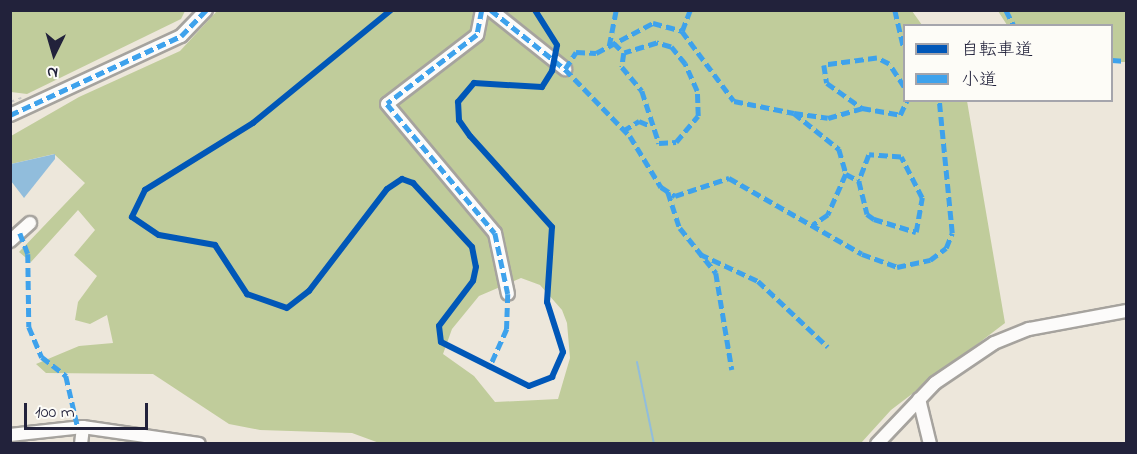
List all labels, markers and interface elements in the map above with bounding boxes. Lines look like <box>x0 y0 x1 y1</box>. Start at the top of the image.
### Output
north arrow <box>24 24 84 84</box>
legend <box>903 24 1113 102</box>
text: 自転車道 <box>961 38 1033 64</box>
text: N <box>46 60 59 84</box>
text: 小道 <box>961 68 997 94</box>
scale bar <box>27 391 152 429</box>
text: 100 m <box>35 400 75 426</box>

